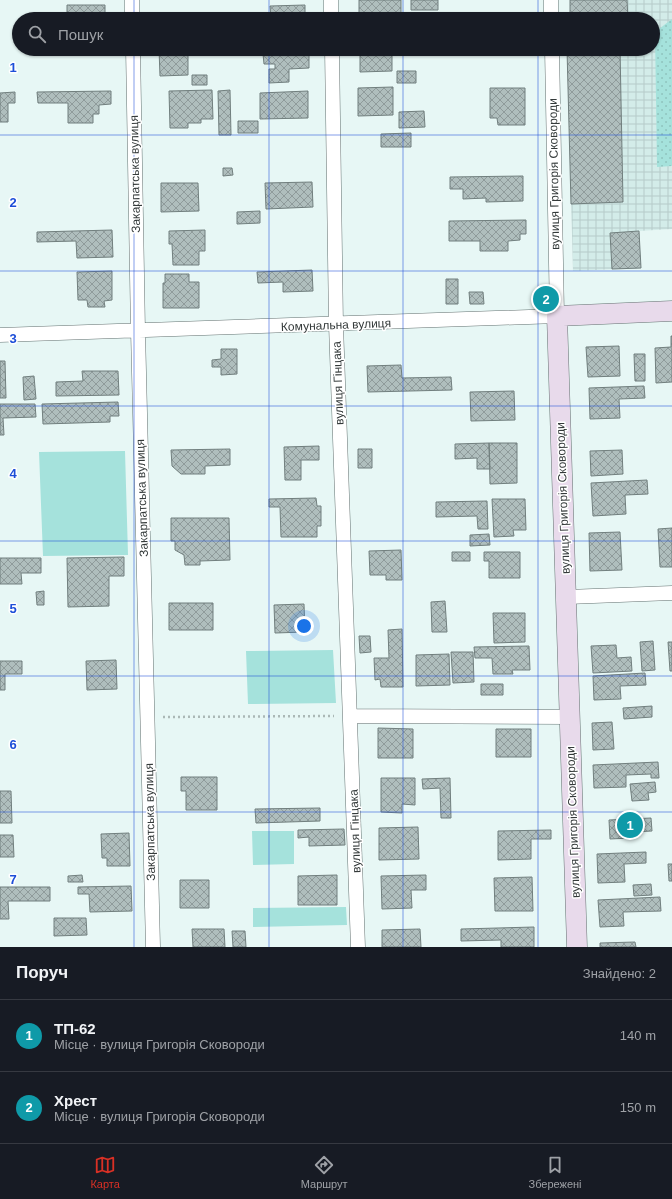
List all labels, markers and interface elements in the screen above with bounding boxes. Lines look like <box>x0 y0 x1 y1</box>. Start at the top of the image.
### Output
search box <box>12 12 660 56</box>
icon: search <box>26 23 48 45</box>
text: Пошук <box>58 26 103 43</box>
text: 1 <box>9 60 17 75</box>
street label: вулиця Григорія Сковороди <box>546 98 562 250</box>
street label: Закарпатська вулиця <box>127 115 143 233</box>
text: 2 <box>9 195 17 210</box>
pin: 2 <box>533 284 559 314</box>
street label: Комунальна вулиця <box>281 316 391 334</box>
text: 3 <box>9 331 17 346</box>
street label: вулиця Гінцака <box>330 341 346 425</box>
street label: вулиця Григорія Сковороди <box>553 422 573 574</box>
street label: Закарпатська вулиця <box>133 439 151 557</box>
text: 4 <box>9 466 17 481</box>
text: 5 <box>9 601 17 616</box>
your location <box>294 616 314 636</box>
text: 6 <box>9 737 17 752</box>
street label: вулиця Григорія Сковороди <box>563 746 583 898</box>
street label: Закарпатська вулиця <box>142 763 158 881</box>
street label: вулиця Гінцака <box>347 789 363 873</box>
pin: 1 <box>617 810 643 840</box>
text: 7 <box>9 872 17 887</box>
text: Поруч <box>16 963 68 982</box>
text: Знайдено: 2 <box>583 966 656 981</box>
text: ТП-62 <box>54 1020 96 1037</box>
text: 1 <box>25 1028 33 1043</box>
text: 140 m <box>620 1028 656 1043</box>
text: Місце · вулиця Григорія Сковороди <box>54 1037 265 1052</box>
text: Хрест <box>54 1092 97 1109</box>
text: 2 <box>25 1100 33 1115</box>
text: 150 m <box>620 1100 656 1115</box>
text: Місце · вулиця Григорія Сковороди <box>54 1109 265 1124</box>
tab: Карта <box>90 1154 120 1190</box>
tab: Маршрут <box>301 1154 348 1190</box>
tab: Збережені <box>529 1154 582 1190</box>

